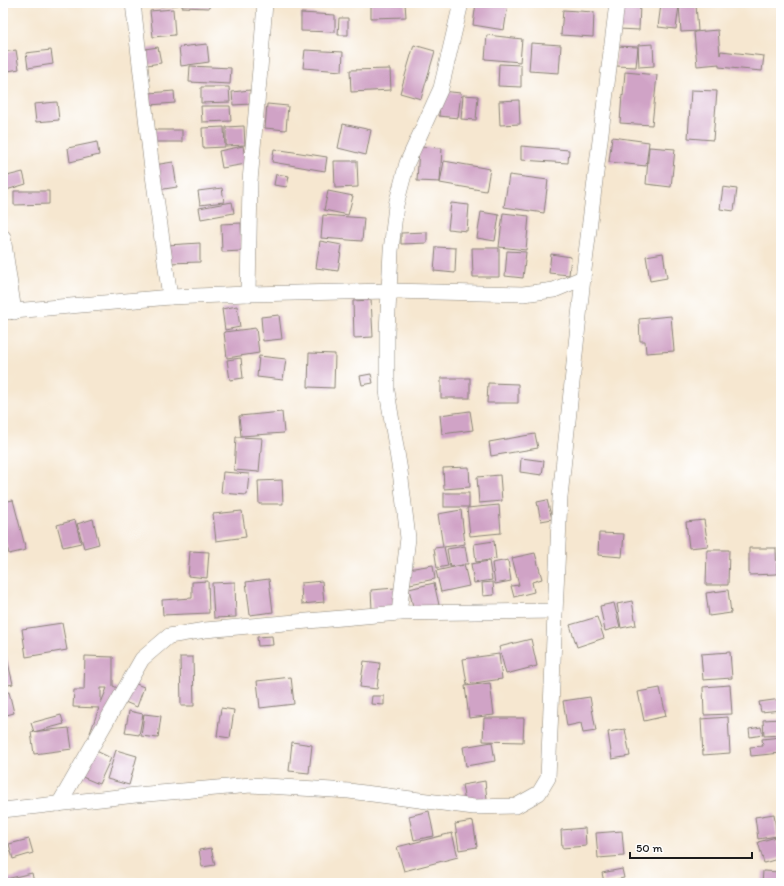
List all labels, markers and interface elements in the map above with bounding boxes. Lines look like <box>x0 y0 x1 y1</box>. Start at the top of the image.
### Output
scale bar <box>630 834 752 860</box>
text: 50 m <box>636 841 662 855</box>

